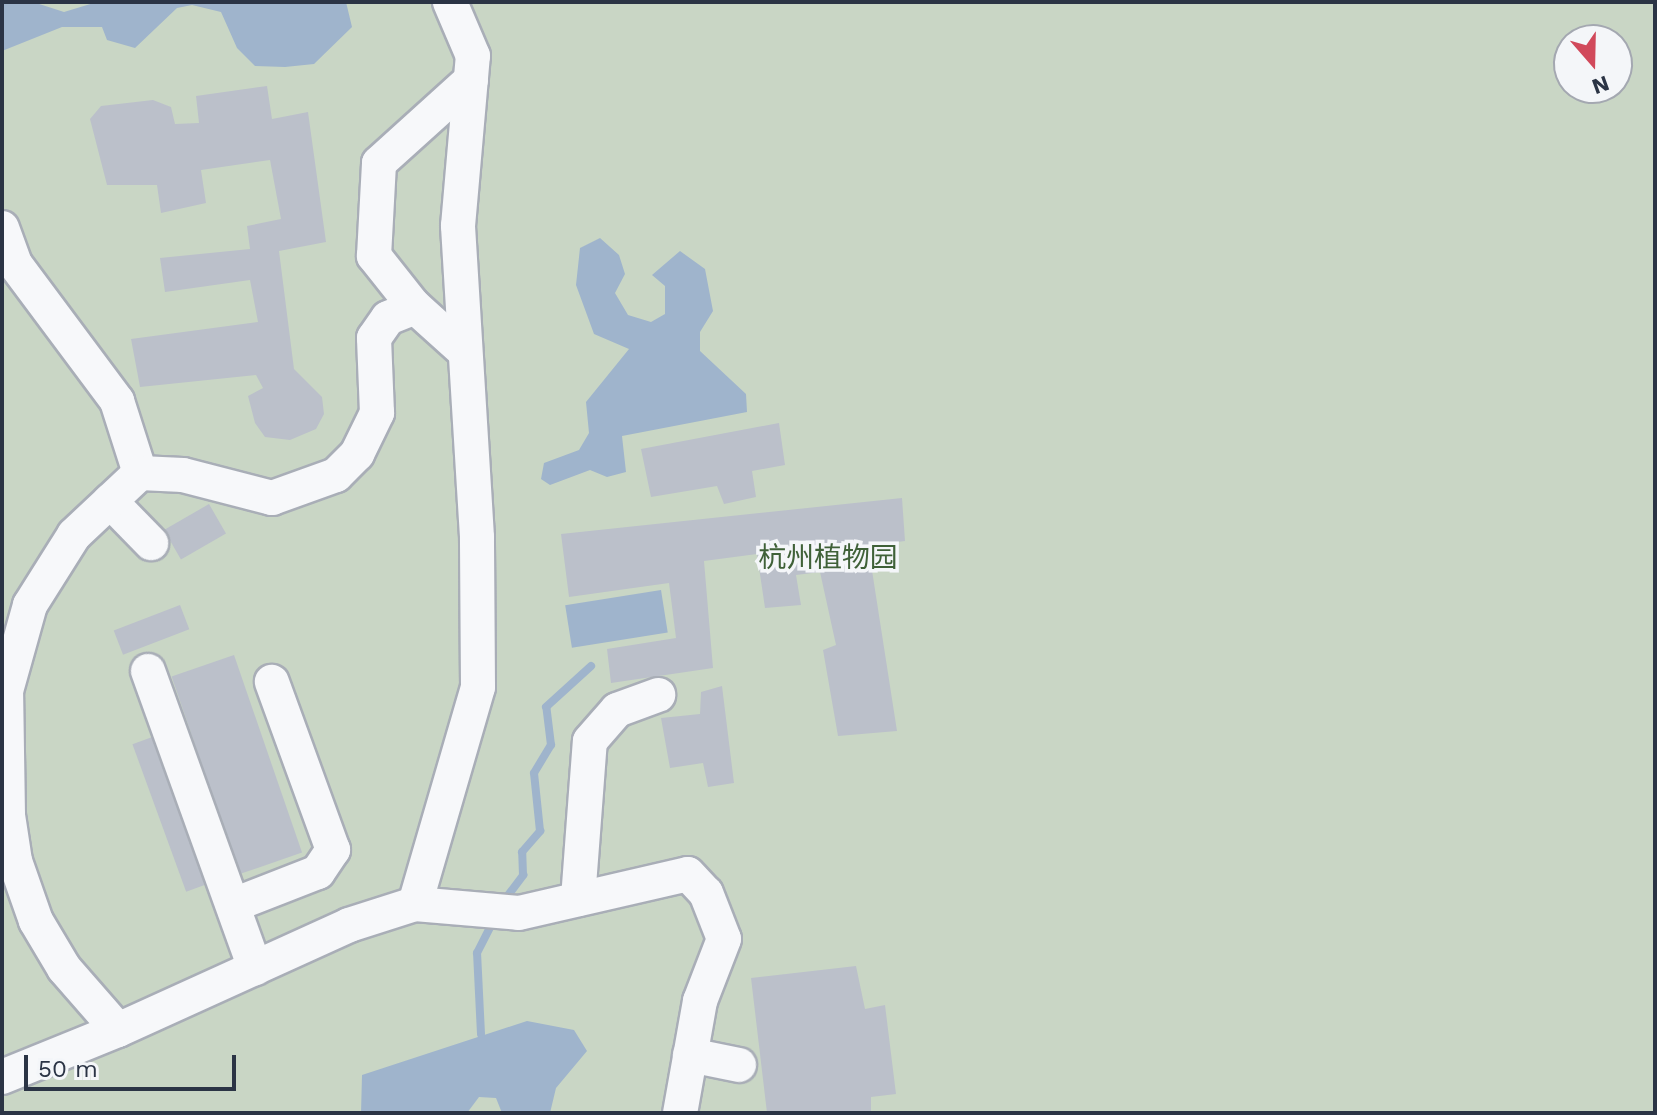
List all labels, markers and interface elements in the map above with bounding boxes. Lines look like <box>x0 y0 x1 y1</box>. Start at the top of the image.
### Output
north arrow <box>1553 24 1633 104</box>
text: N <box>1589 71 1613 100</box>
park label: 杭州植物园 <box>758 541 898 575</box>
scale bar <box>28 1039 240 1089</box>
text: 50 m <box>38 1055 98 1083</box>

